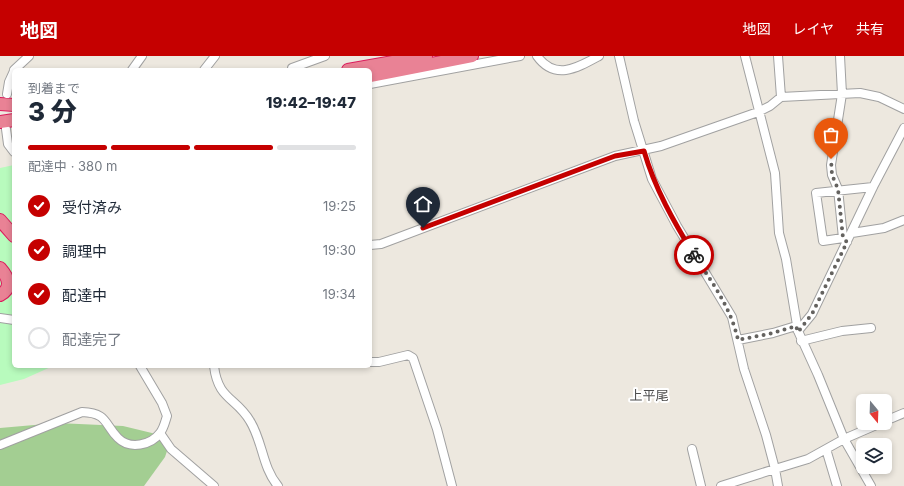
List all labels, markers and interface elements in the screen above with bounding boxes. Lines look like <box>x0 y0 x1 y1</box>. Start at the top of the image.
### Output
text: 地図 <box>20 19 58 42</box>
text: 地図 <box>742 20 770 37</box>
text: レイヤ <box>792 20 834 37</box>
text: 共有 <box>856 20 884 37</box>
text: 到着まで <box>28 80 80 96</box>
text: 19:42–19:47 <box>266 93 356 112</box>
text: 3 分 <box>28 96 77 127</box>
pin <box>814 118 848 159</box>
icon: bag <box>820 124 842 146</box>
text: 配達中 · 380 m <box>28 158 117 174</box>
pin <box>406 187 440 228</box>
icon: home <box>412 193 434 215</box>
icon: check <box>28 195 50 217</box>
text: 受付済み <box>62 198 122 217</box>
text: 19:25 <box>323 198 356 214</box>
courier <box>674 235 714 275</box>
icon: check <box>28 239 50 261</box>
text: 調理中 <box>62 242 107 261</box>
text: 19:30 <box>323 242 356 258</box>
icon: bike <box>683 244 705 266</box>
icon: check <box>28 283 50 305</box>
text: 配達中 <box>62 286 107 305</box>
text: 19:34 <box>322 286 356 302</box>
text: 配達完了 <box>62 330 122 349</box>
district label: 上平尾 <box>629 387 669 403</box>
north arrow <box>856 394 892 430</box>
map controls <box>856 394 892 474</box>
button: layers <box>856 438 892 474</box>

